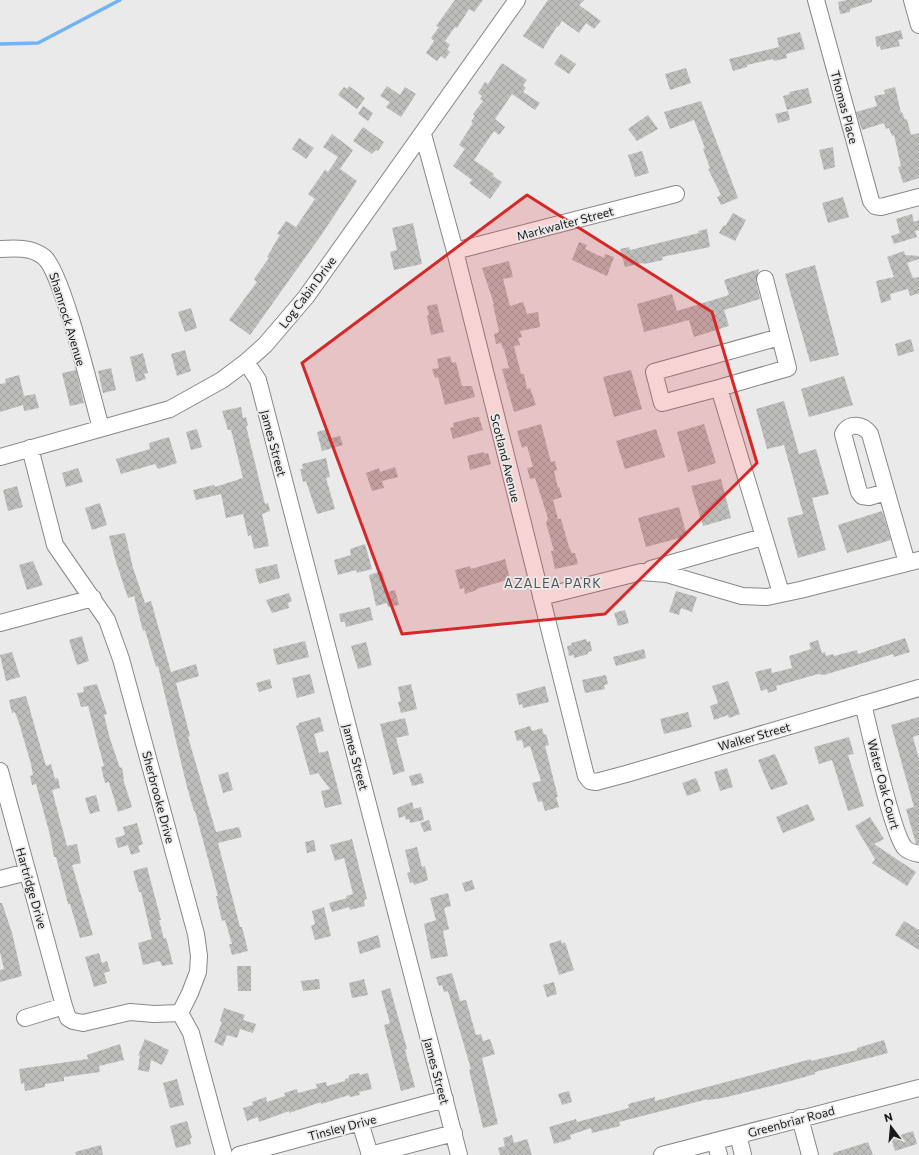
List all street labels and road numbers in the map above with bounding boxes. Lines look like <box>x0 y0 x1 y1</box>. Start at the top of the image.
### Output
street label: Thomas Place <box>828 69 862 145</box>
street label: Markwalter Street <box>515 203 615 243</box>
street label: Log Cabin Drive <box>276 254 338 330</box>
street label: Shamrock Avenue <box>47 270 89 368</box>
street label: James Street <box>257 408 290 478</box>
street label: Scotland Avenue <box>488 412 524 504</box>
street label: Walker Street <box>716 719 792 753</box>
street label: James Street <box>339 722 372 792</box>
street label: Water Oak Court <box>865 737 903 831</box>
street label: Sherbrooke Drive <box>140 749 178 845</box>
street label: Hartridge Drive <box>14 846 50 930</box>
street label: James Street <box>420 1036 453 1106</box>
street label: Greenbriar Road <box>746 1103 836 1139</box>
street label: Tinsley Drive <box>306 1111 378 1143</box>

